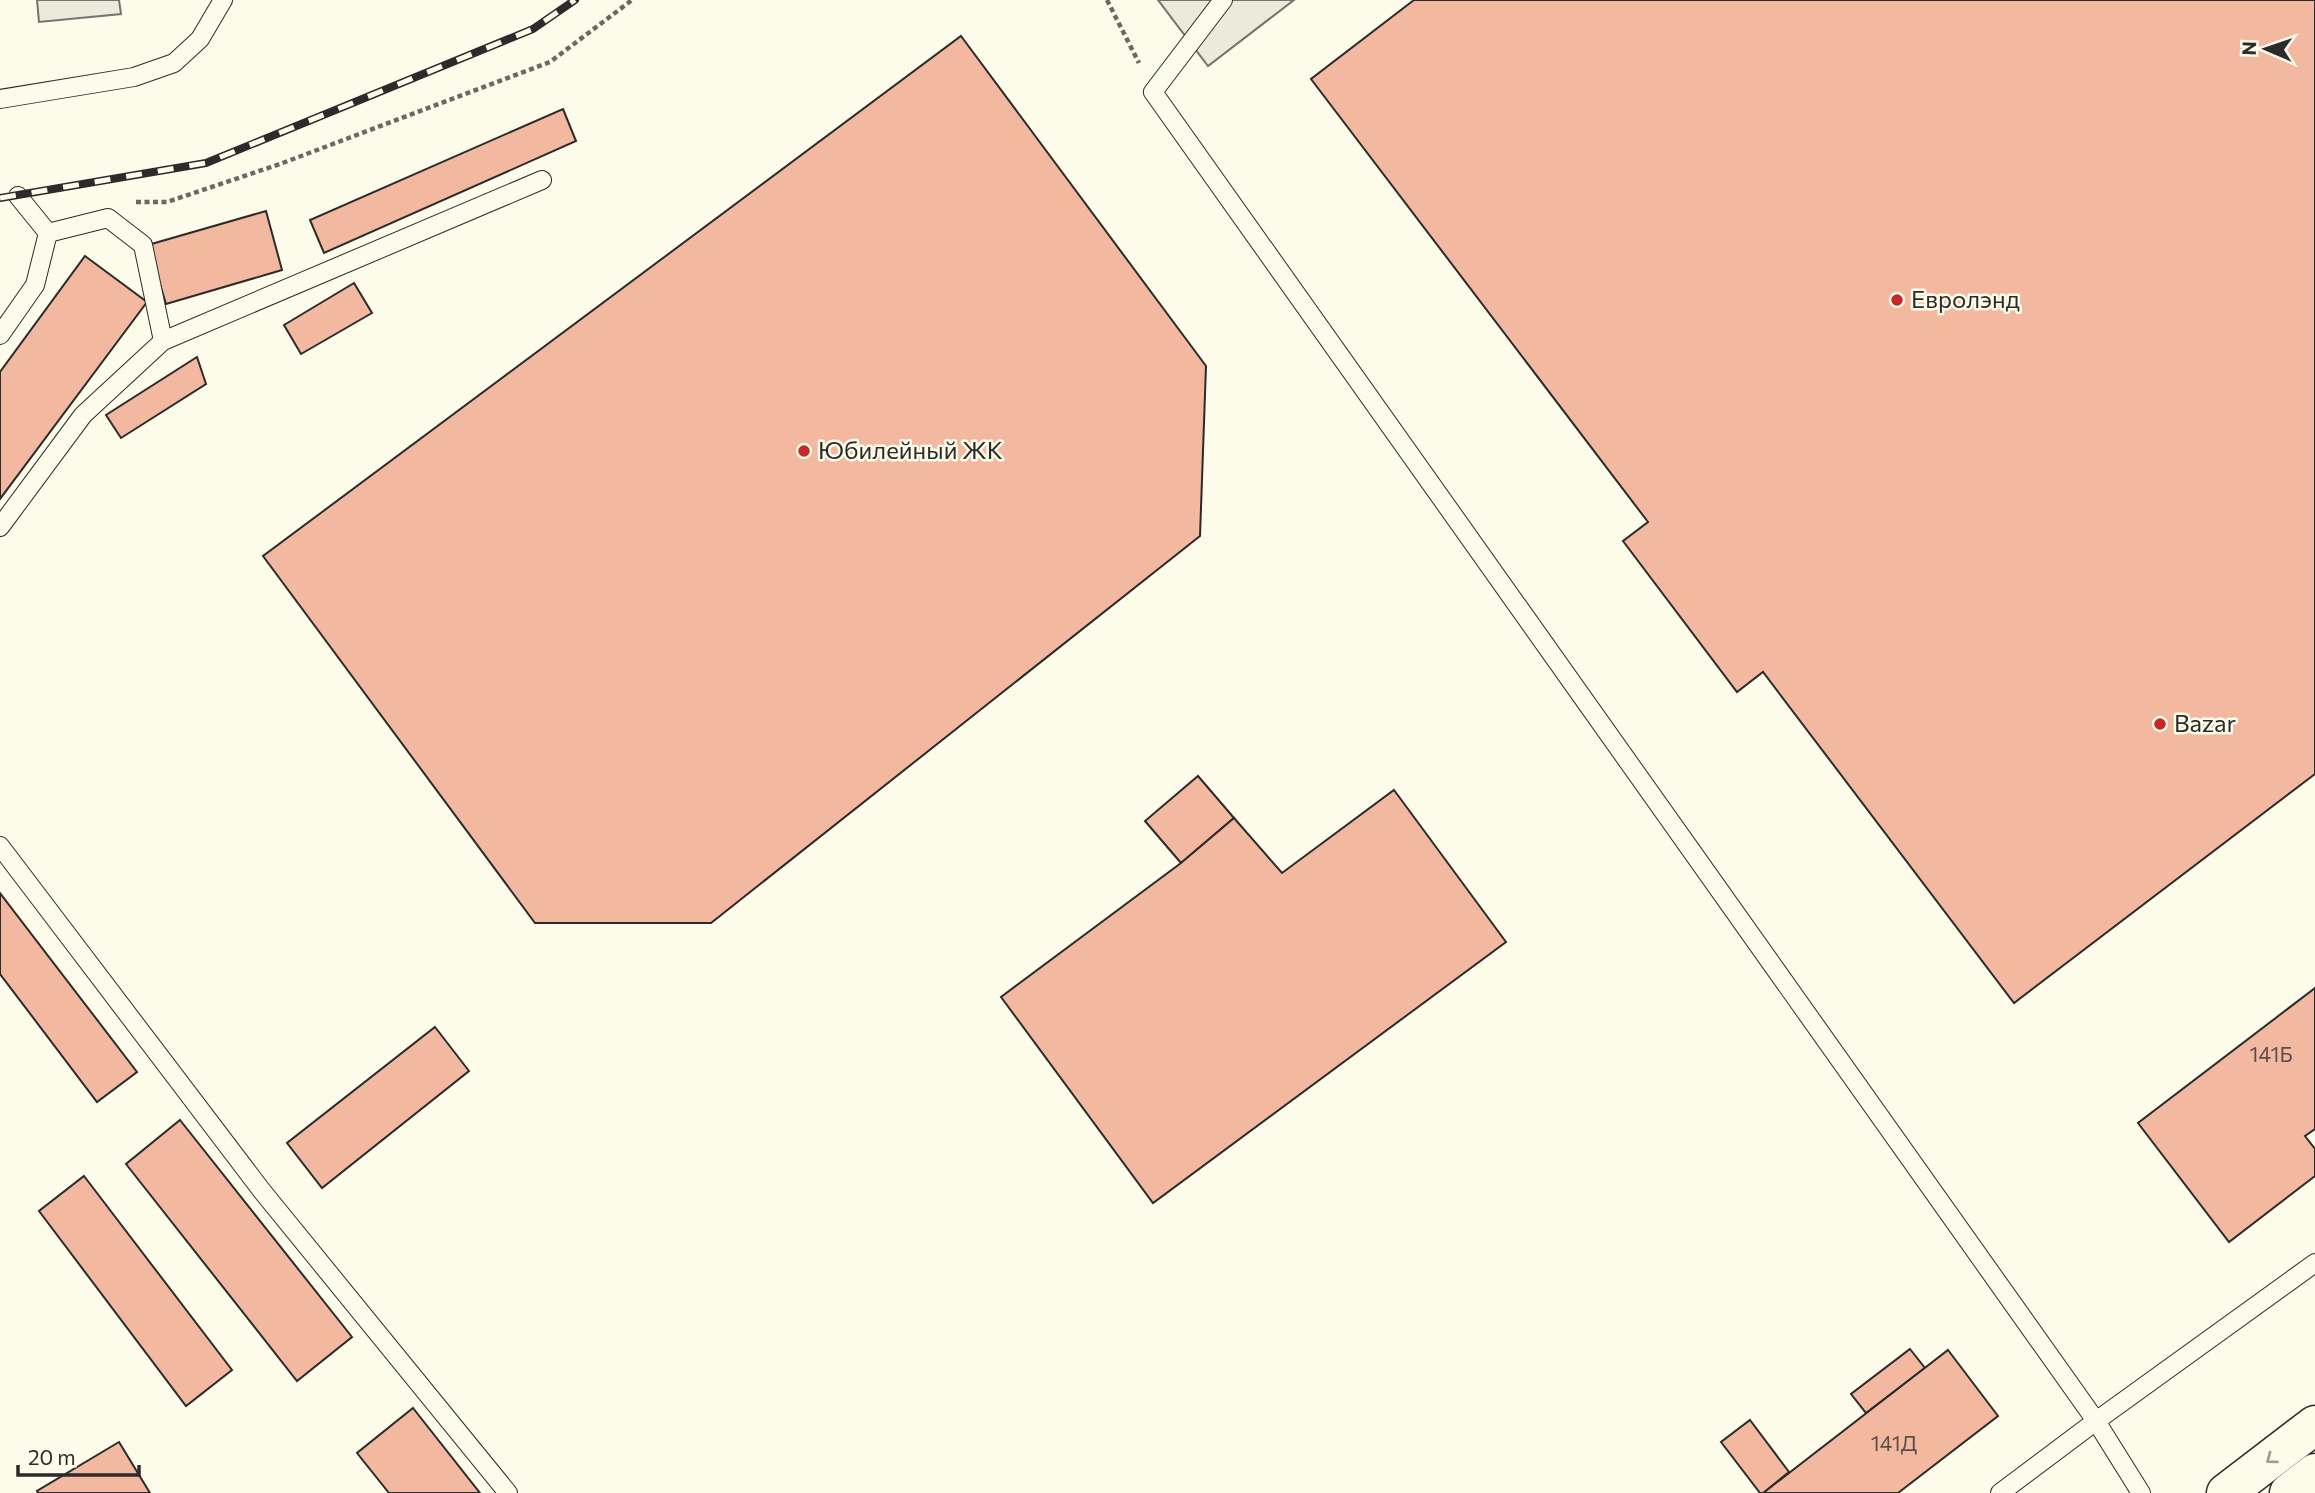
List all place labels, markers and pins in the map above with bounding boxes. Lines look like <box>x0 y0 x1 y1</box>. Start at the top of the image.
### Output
place label: Евролэнд <box>1911 284 2020 313</box>
marker: Евролэнд <box>1889 292 1905 308</box>
place label: Юбилейный ЖК <box>818 435 1003 464</box>
marker: Юбилейный ЖК <box>796 443 812 459</box>
place label: Bazar <box>2174 708 2237 737</box>
marker: Bazar <box>2152 716 2168 732</box>

